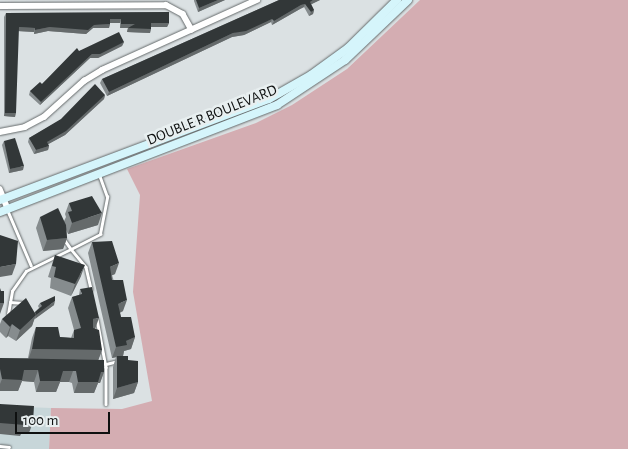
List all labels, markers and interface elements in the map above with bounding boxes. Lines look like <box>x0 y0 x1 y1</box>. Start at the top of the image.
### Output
street label: DOUBLE R BOULEVARD <box>144 81 280 149</box>
scale bar <box>18 402 112 434</box>
text: 100 m <box>23 413 58 428</box>

